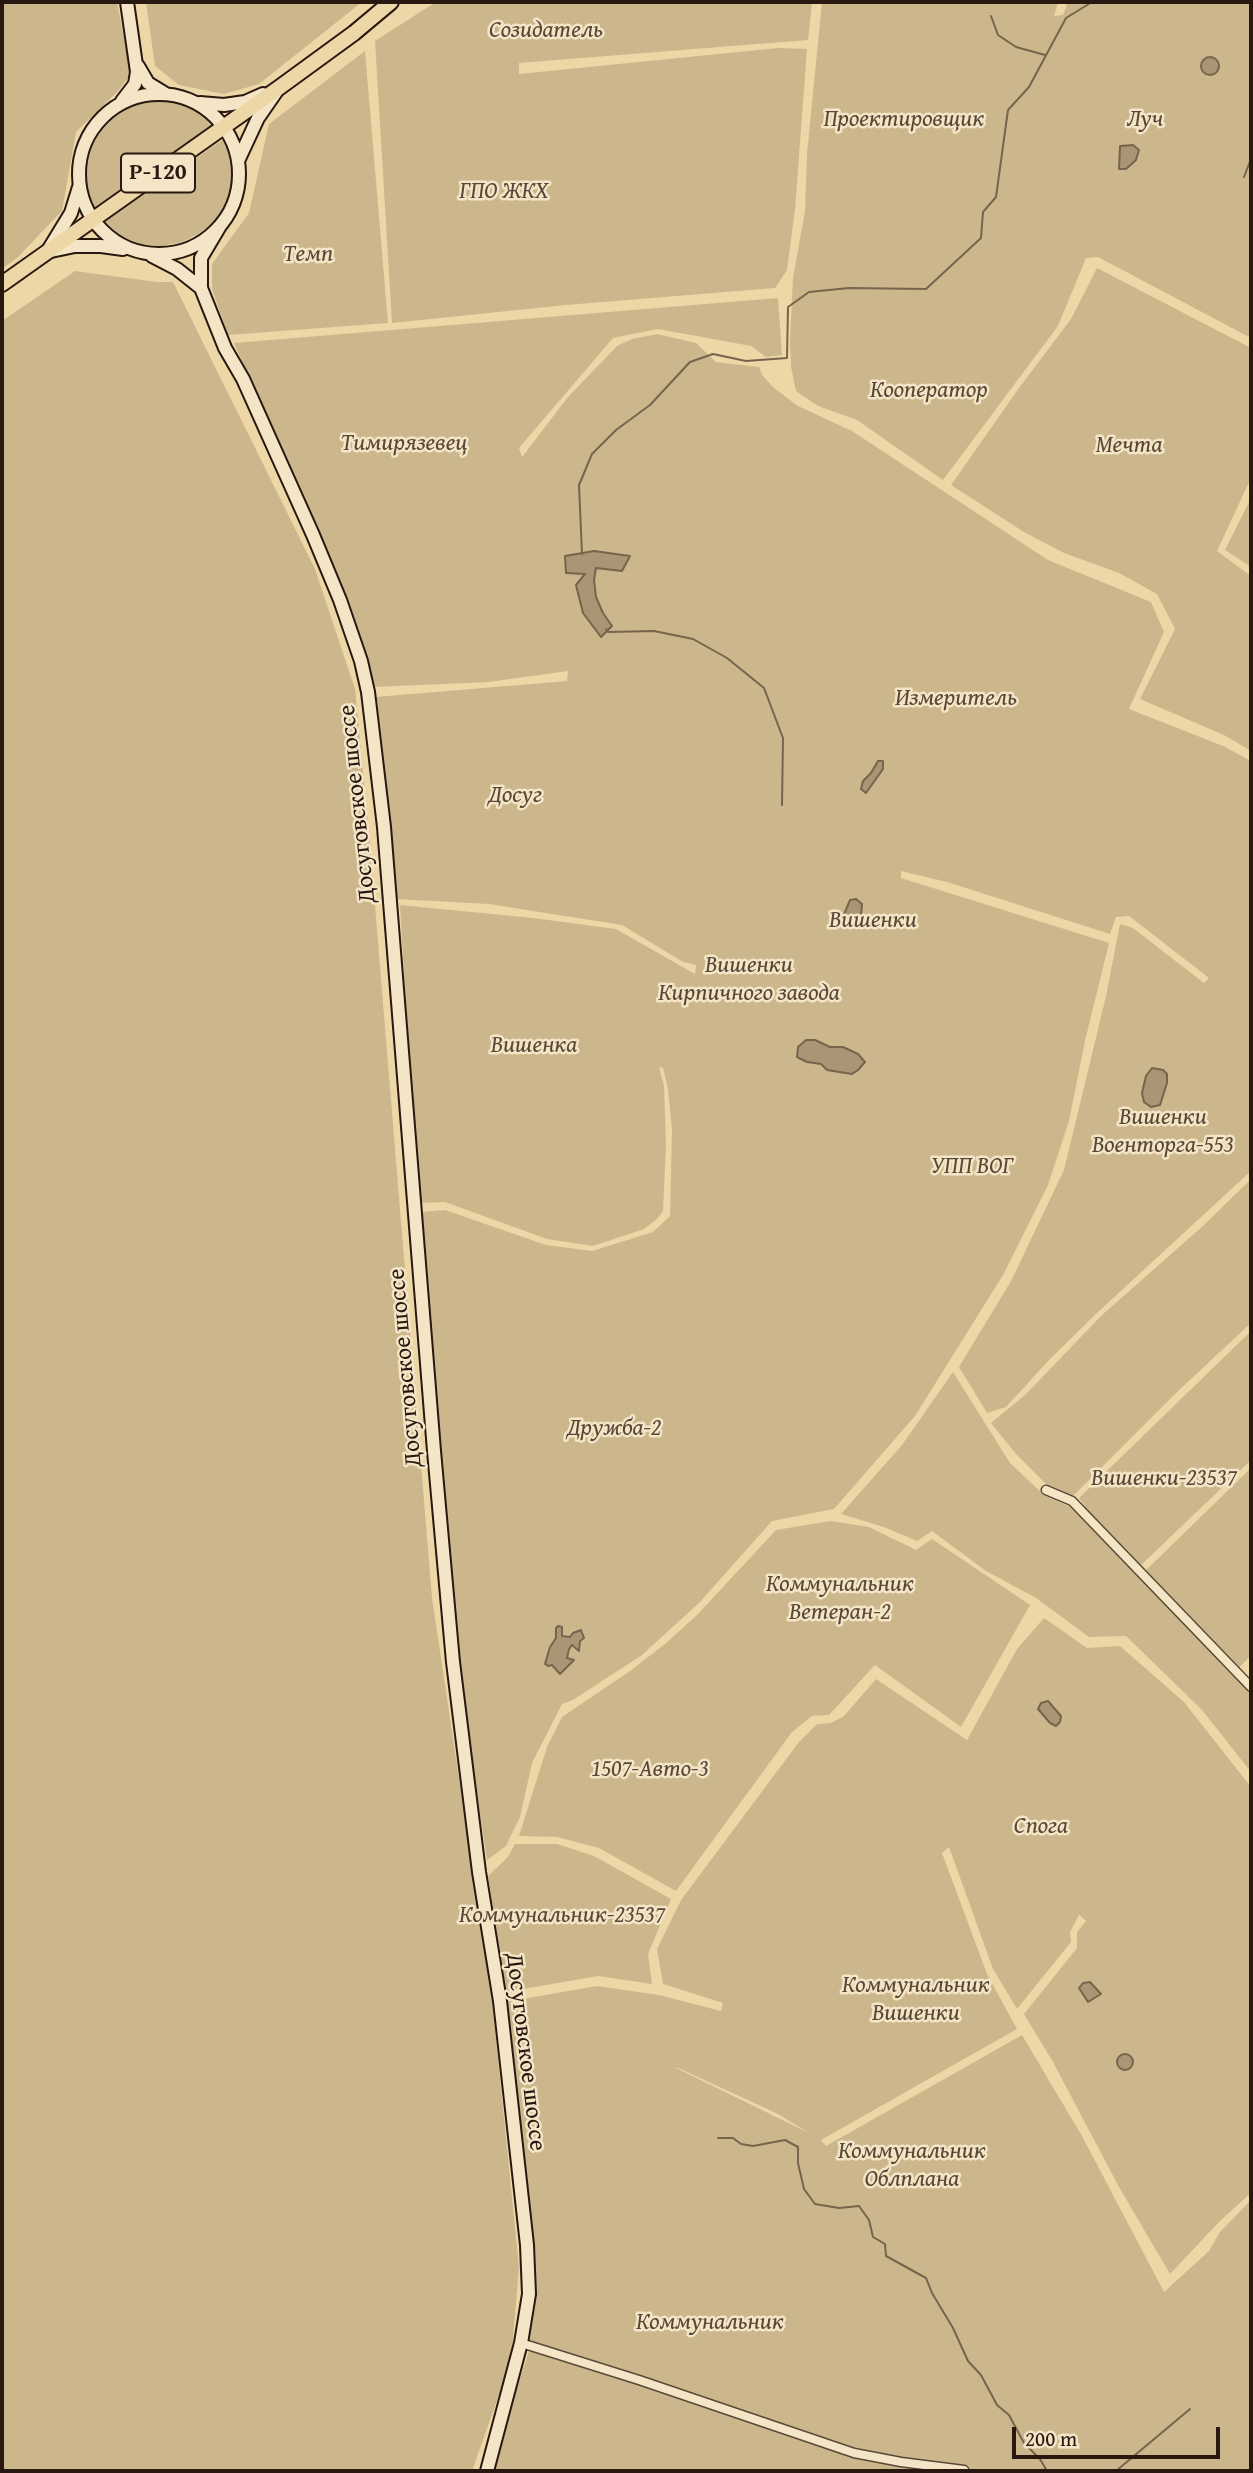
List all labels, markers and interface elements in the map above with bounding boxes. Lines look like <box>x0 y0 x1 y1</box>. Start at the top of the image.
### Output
park label: Созидатель <box>489 17 603 45</box>
park label: Проектировщик <box>824 106 984 134</box>
park label: Луч <box>1127 106 1163 134</box>
road number: Р-120 <box>121 154 195 192</box>
park label: ГПО ЖКХ <box>459 178 549 206</box>
park label: Темп <box>283 241 333 269</box>
park label: Кооператор <box>870 377 988 405</box>
park label: Тимирязевец <box>341 430 467 458</box>
park label: Мечта <box>1095 432 1163 460</box>
park label: Измеритель <box>895 685 1017 713</box>
street label: Досуговское шоссе <box>333 703 383 905</box>
park label: Досуг <box>488 782 542 810</box>
park label: Вишенки <box>829 907 917 935</box>
park label: Вишенки Кирпичного завода <box>658 952 840 1008</box>
park label: Вишенка <box>491 1032 577 1060</box>
park label: Вишенки Военторга-553 <box>1092 1104 1234 1160</box>
park label: УПП ВОГ <box>931 1153 1013 1181</box>
street label: Досуговское шоссе <box>383 1267 429 1469</box>
park label: Дружба-2 <box>567 1415 661 1443</box>
park label: Вишенки-23537 <box>1091 1465 1237 1493</box>
park label: Коммунальник Ветеран-2 <box>766 1571 914 1627</box>
park label: 1507-Авто-3 <box>591 1756 709 1784</box>
park label: Спога <box>1014 1813 1068 1841</box>
park label: Коммунальник-23537 <box>459 1902 665 1930</box>
street label: Досуговское шоссе <box>499 1951 551 2153</box>
park label: Коммунальник Вишенки <box>842 1972 990 2028</box>
park label: Коммунальник Облплана <box>838 2138 986 2194</box>
park label: Коммунальник <box>636 2309 784 2337</box>
scale bar <box>1015 2414 1223 2458</box>
text: 200 m <box>1025 2423 1077 2454</box>

